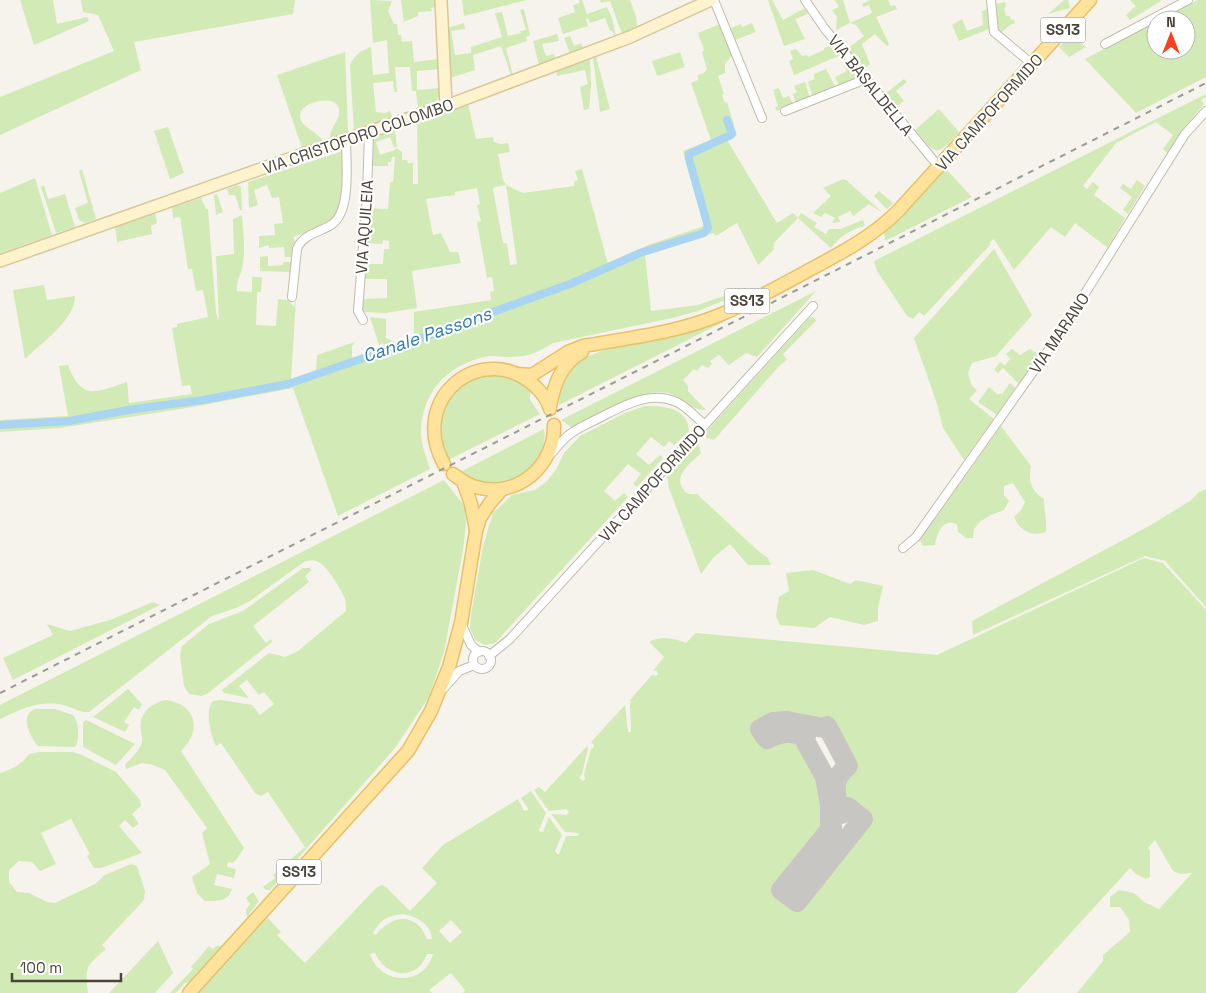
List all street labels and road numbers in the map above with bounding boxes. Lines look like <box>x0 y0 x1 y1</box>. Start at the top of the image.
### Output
road number: SS13 <box>1040 18 1086 42</box>
street label: VIA BASALDELLA <box>823 30 918 140</box>
street label: VIA CAMPOFORMIDO <box>931 49 1048 175</box>
street label: VIA CRISTOFORO COLOMBO <box>260 94 456 179</box>
street label: VIA AQUILEIA <box>351 179 378 275</box>
road number: SS13 <box>724 288 770 314</box>
street label: VIA MARANO <box>1025 289 1094 378</box>
street label: VIA CAMPOFORMIDO <box>594 420 711 546</box>
road number: SS13 <box>276 860 322 884</box>

